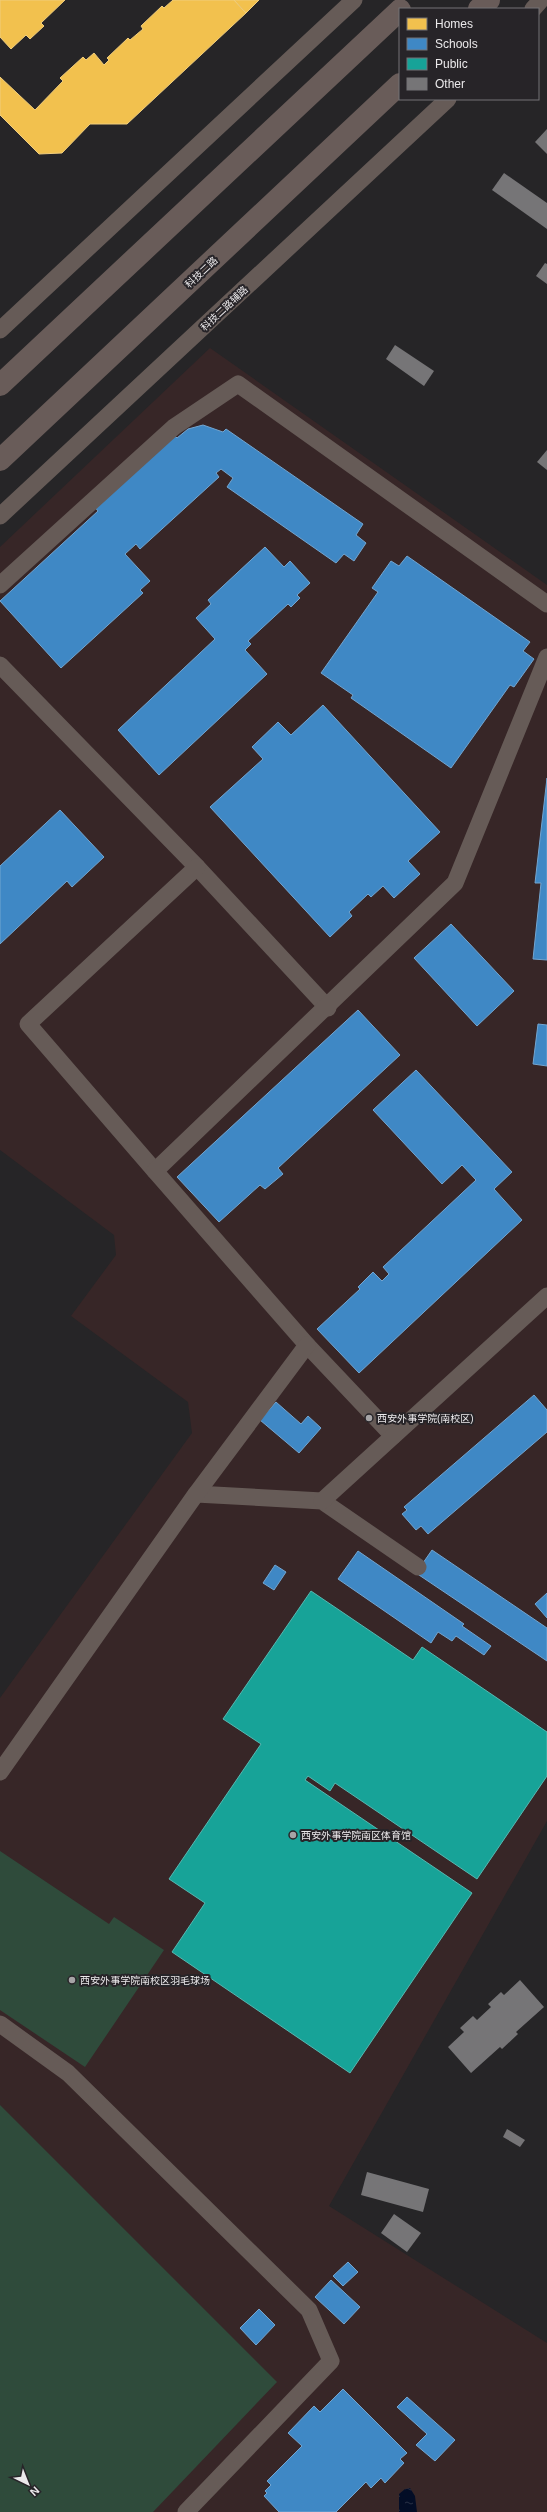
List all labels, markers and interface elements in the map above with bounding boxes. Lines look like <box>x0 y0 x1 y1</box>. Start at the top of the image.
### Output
legend <box>399 8 539 100</box>
text: Homes <box>435 17 473 31</box>
text: Schools <box>435 37 478 51</box>
text: Public <box>435 57 468 71</box>
text: Other <box>435 77 465 91</box>
street label: 科技二路 <box>183 255 220 290</box>
street label: 科技二路辅路 <box>199 284 250 333</box>
marker: 西安外事学院(南校区) <box>364 1413 374 1423</box>
place label: 西安外事学院(南校区) <box>377 1413 474 1424</box>
marker: 西安外事学院南区体育馆 <box>288 1830 298 1840</box>
place label: 西安外事学院南区体育馆 <box>301 1830 411 1841</box>
marker: 西安外事学院南校区羽毛球场 <box>67 1975 77 1985</box>
place label: 西安外事学院南校区羽毛球场 <box>80 1975 210 1986</box>
north arrow <box>8 2464 48 2504</box>
text: N <box>28 2484 42 2498</box>

